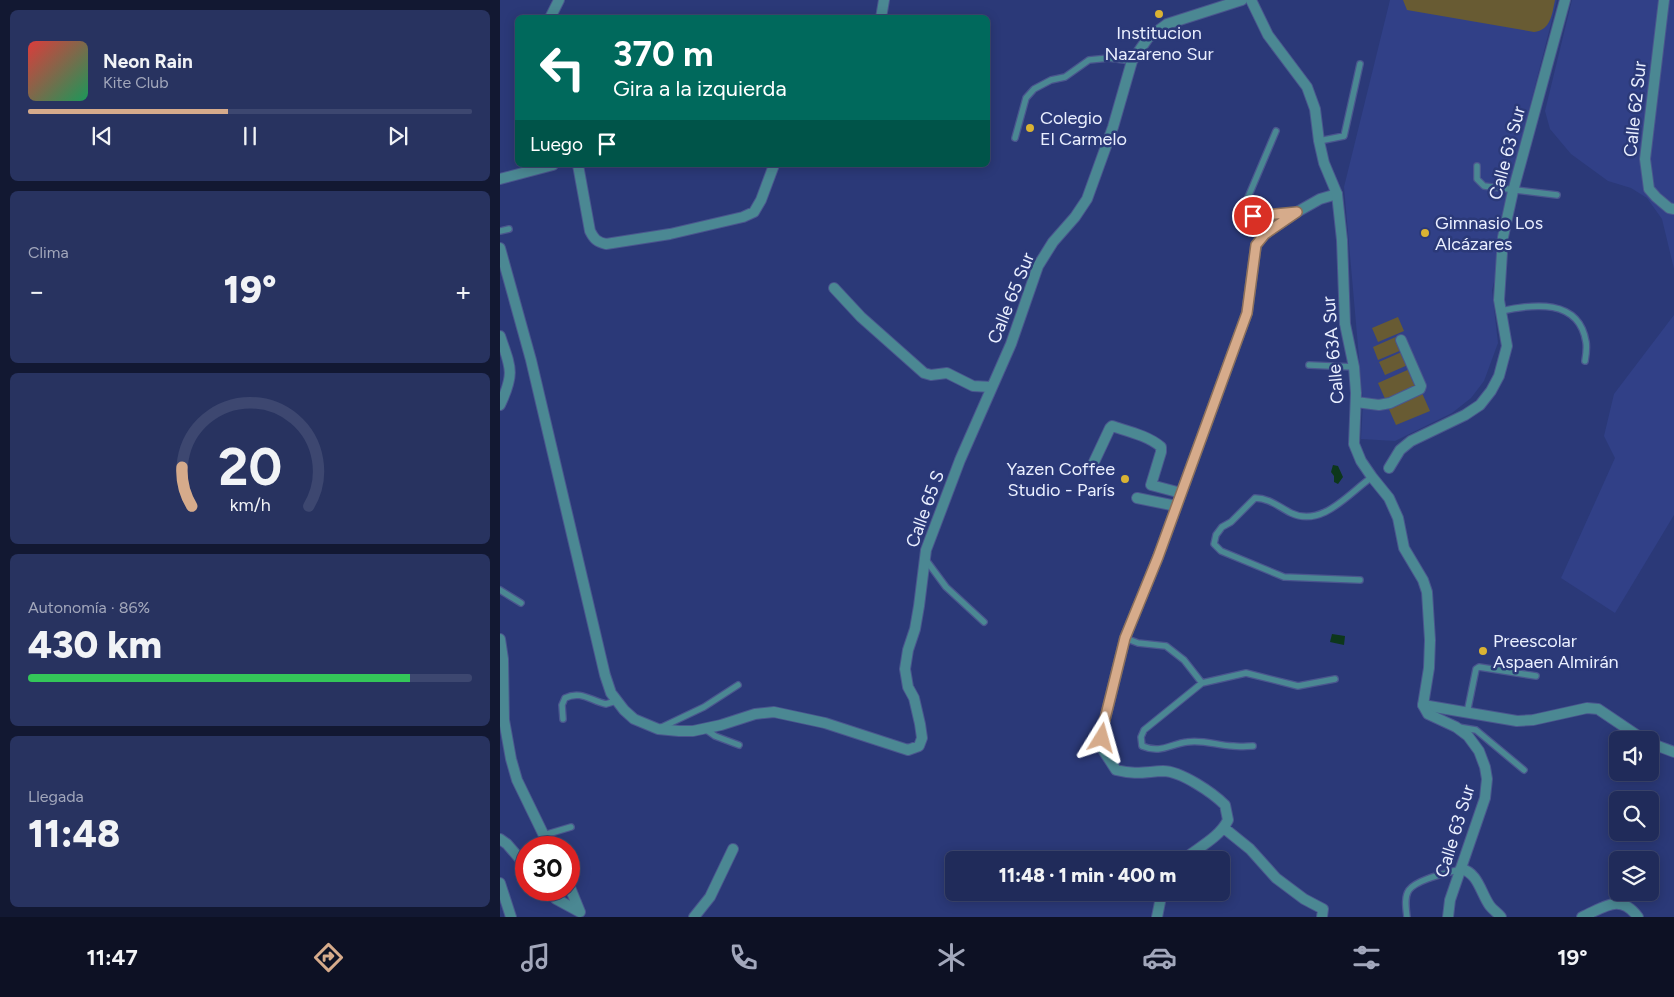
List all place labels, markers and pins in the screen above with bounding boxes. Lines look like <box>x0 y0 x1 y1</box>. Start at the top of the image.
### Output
marker: Institucion Nazareno Sur <box>1153 8 1165 20</box>
place label: Institucion Nazareno Sur <box>1104 22 1214 65</box>
place label: Colegio El Carmelo <box>1040 107 1127 150</box>
marker: Colegio El Carmelo <box>1024 122 1036 134</box>
pin <box>1232 195 1274 237</box>
place label: Gimnasio Los Alcázares <box>1435 212 1543 255</box>
marker: Gimnasio Los Alcázares <box>1419 227 1431 239</box>
place label: Yazen Coffee Studio - París <box>1007 458 1115 501</box>
marker: Yazen Coffee Studio - París <box>1119 473 1131 485</box>
place label: Preescolar Aspaen Almirán <box>1493 630 1619 673</box>
marker: Preescolar Aspaen Almirán <box>1477 645 1489 657</box>

